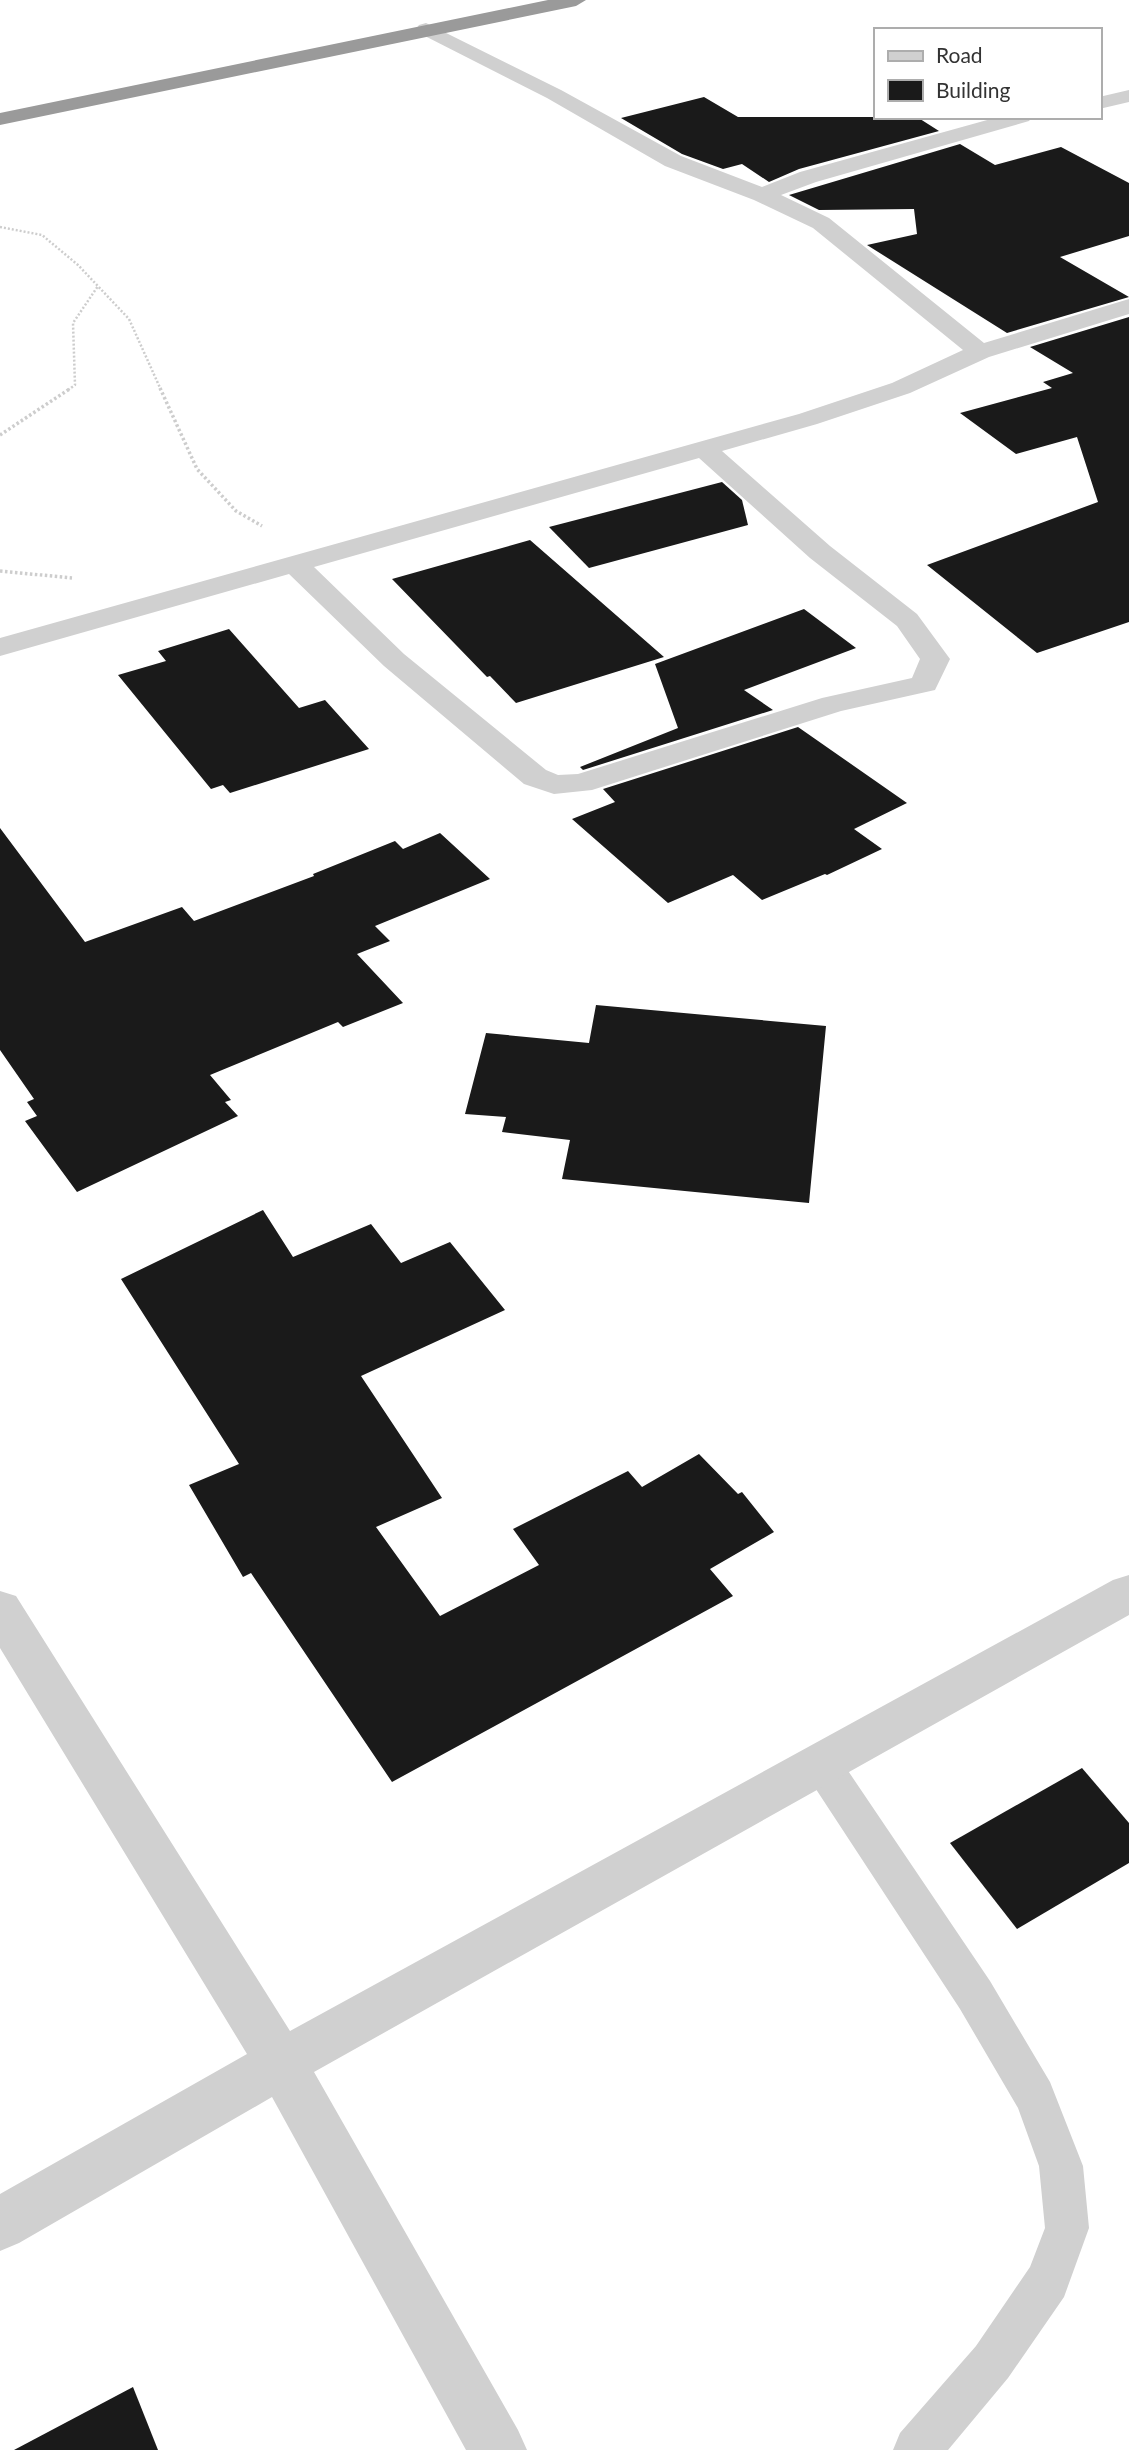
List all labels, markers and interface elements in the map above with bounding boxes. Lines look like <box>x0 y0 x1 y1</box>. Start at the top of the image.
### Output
legend <box>874 28 1101 119</box>
text: Road <box>936 42 983 67</box>
text: Building <box>936 77 1011 102</box>

